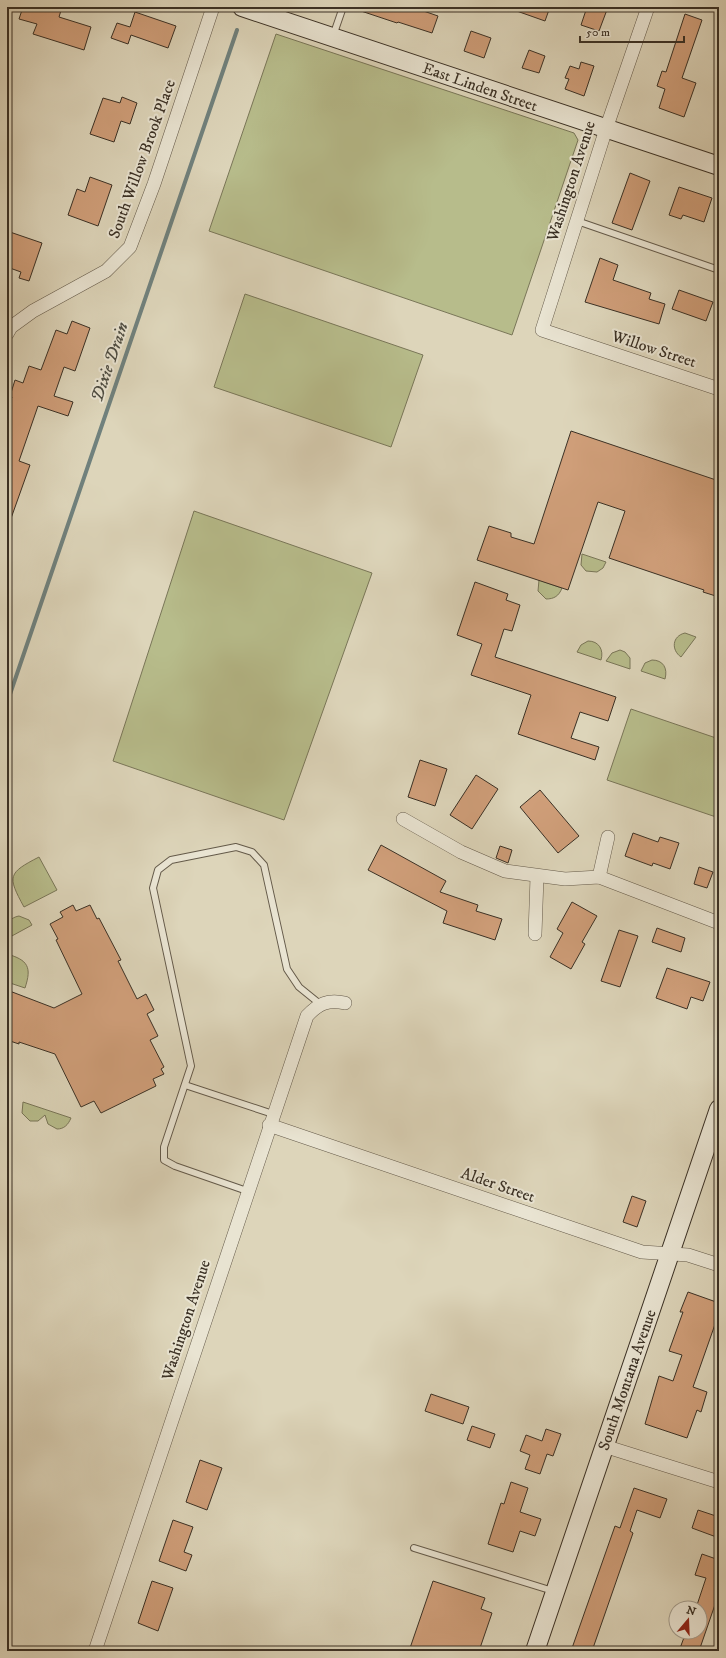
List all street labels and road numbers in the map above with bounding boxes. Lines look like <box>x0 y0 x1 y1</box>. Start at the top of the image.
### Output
street label: East Linden Street <box>420 58 540 116</box>
street label: South Willow Brook Place <box>104 76 180 241</box>
street label: Washington Avenue <box>542 118 600 245</box>
street label: Willow Street <box>608 326 699 372</box>
street label: Alder Street <box>458 1163 538 1207</box>
street label: Washington Avenue <box>157 1257 215 1384</box>
street label: South Montana Avenue <box>593 1306 661 1453</box>

